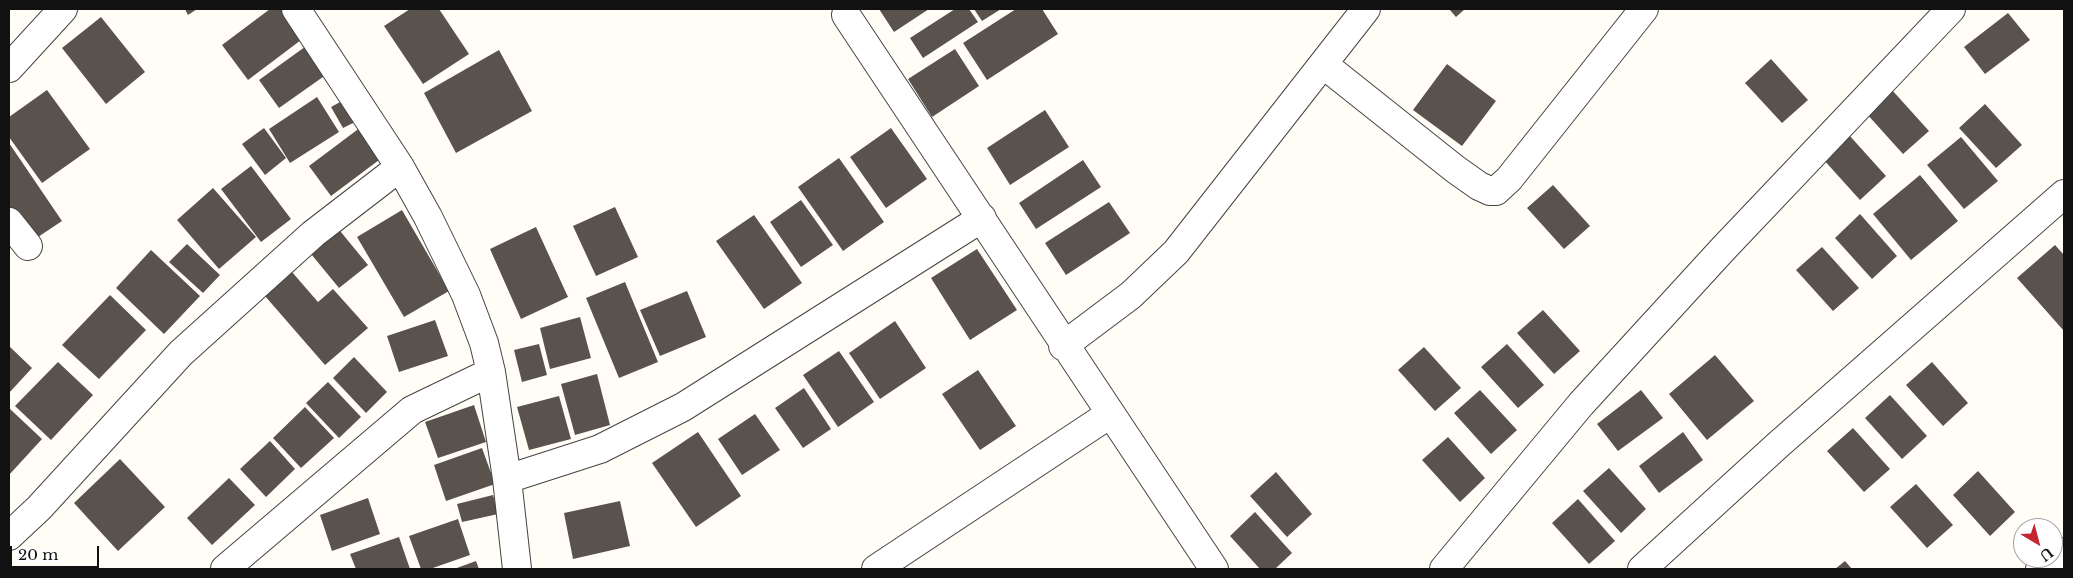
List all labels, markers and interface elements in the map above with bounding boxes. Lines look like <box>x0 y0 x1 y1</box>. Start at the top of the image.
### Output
north arrow <box>2013 518 2063 568</box>
scale bar <box>12 536 101 568</box>
text: U <box>2036 543 2057 565</box>
text: 20 m <box>18 545 58 564</box>

